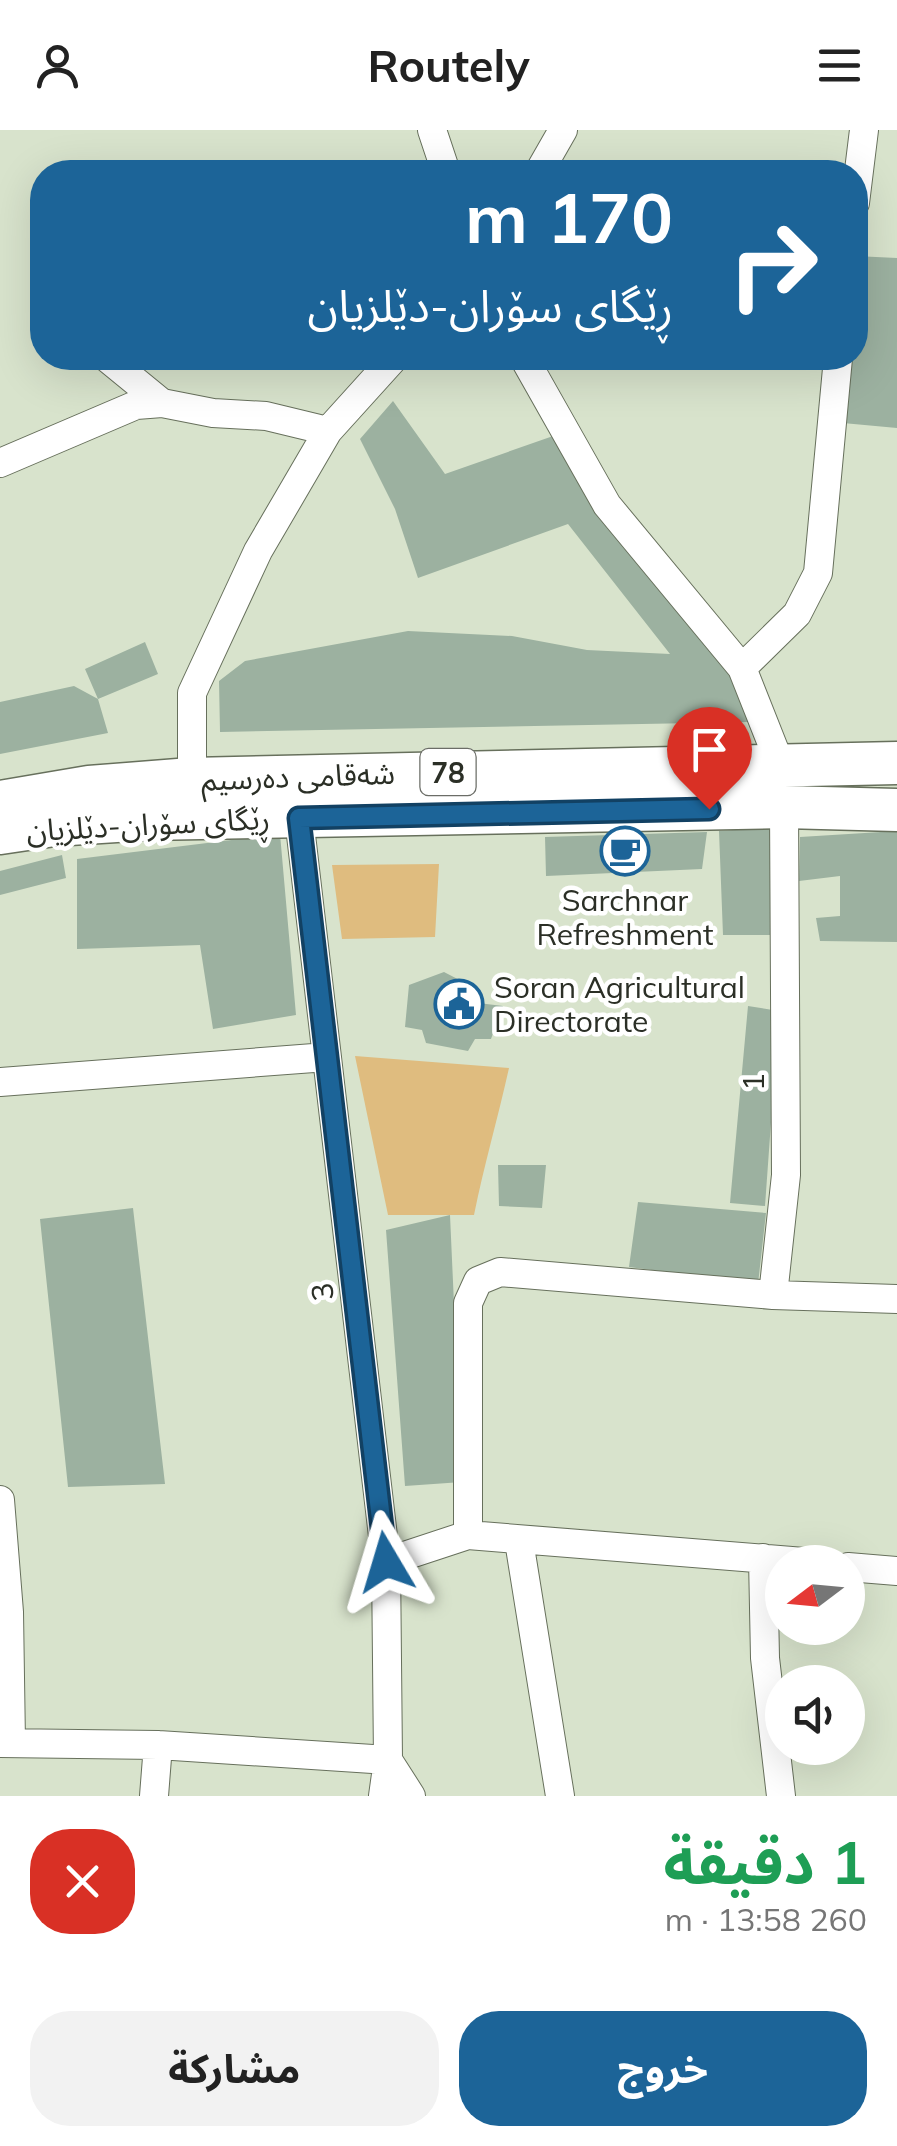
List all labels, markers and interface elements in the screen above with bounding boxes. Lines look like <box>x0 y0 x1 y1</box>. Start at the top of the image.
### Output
text: Routely <box>367 37 530 93</box>
icon: person <box>30 38 85 93</box>
icon: menu <box>812 38 867 93</box>
text: 170 m <box>465 173 673 261</box>
icon: right <box>708 200 838 330</box>
text: ڕێگای سۆران-دێلزیان <box>308 277 673 333</box>
pin <box>667 707 752 810</box>
icon: arrive <box>682 722 737 777</box>
road number: 78 <box>420 749 476 795</box>
street label: شەقامی دەرسیم <box>200 754 396 803</box>
street label: ڕێگای سۆران-دێلزیان <box>25 799 271 856</box>
cafe icon: Sarchnar Refreshment <box>599 825 651 877</box>
place label: Sarchnar Refreshment <box>536 881 714 953</box>
place label: Soran Agricultural Directorate <box>494 968 745 1040</box>
public building icon: Soran Agricultural Directorate <box>433 978 485 1030</box>
street label: 1 <box>734 1073 772 1091</box>
street label: 3 <box>302 1281 342 1303</box>
position arrow <box>334 1510 438 1614</box>
north arrow <box>765 1545 865 1645</box>
map controls <box>765 1545 865 1765</box>
button: sound <box>765 1665 865 1765</box>
text: 1 دقيقة <box>664 1824 867 1899</box>
button: close <box>30 1829 135 1934</box>
text: 260 m · 13:58 <box>665 1899 867 1939</box>
button: مشاركة <box>30 2011 439 2126</box>
button: خروج <box>459 2011 867 2126</box>

